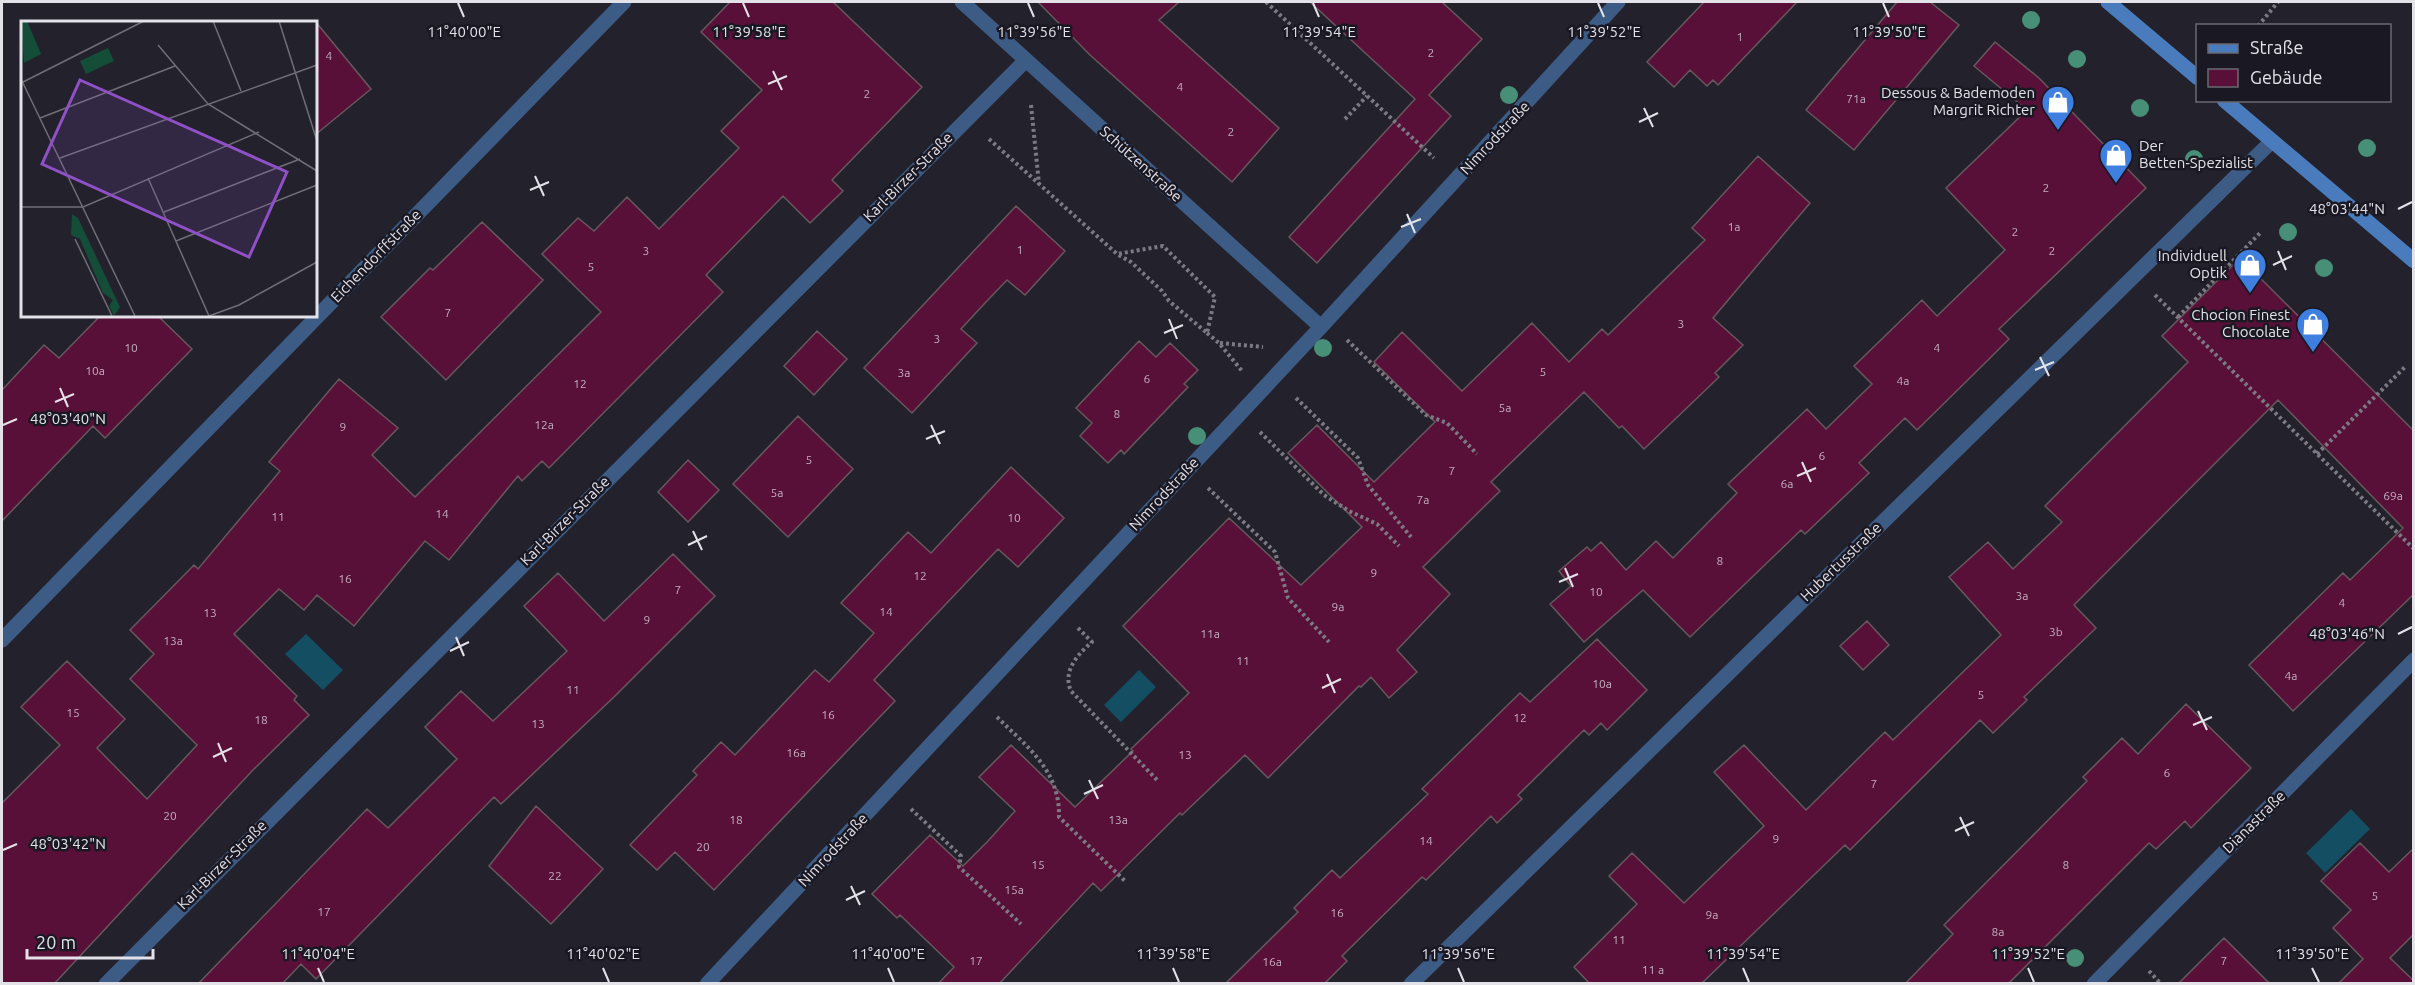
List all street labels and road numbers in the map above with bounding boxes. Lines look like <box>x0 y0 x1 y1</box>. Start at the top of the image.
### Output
street label: Nimrodstraße <box>1456 98 1533 178</box>
street label: Schützenstraße <box>1097 122 1186 205</box>
street label: Karl-Birzer-Straße <box>860 129 956 225</box>
street label: Eichendorffstraße <box>327 206 424 306</box>
street label: Nimrodstraße <box>1125 454 1202 534</box>
street label: Karl-Birzer-Straße <box>517 473 613 569</box>
street label: Hubertusstraße <box>1797 519 1885 605</box>
street label: Dianastraße <box>2219 787 2288 856</box>
street label: Nimrodstraße <box>794 810 871 890</box>
street label: Karl-Birzer-Straße <box>174 817 270 913</box>

